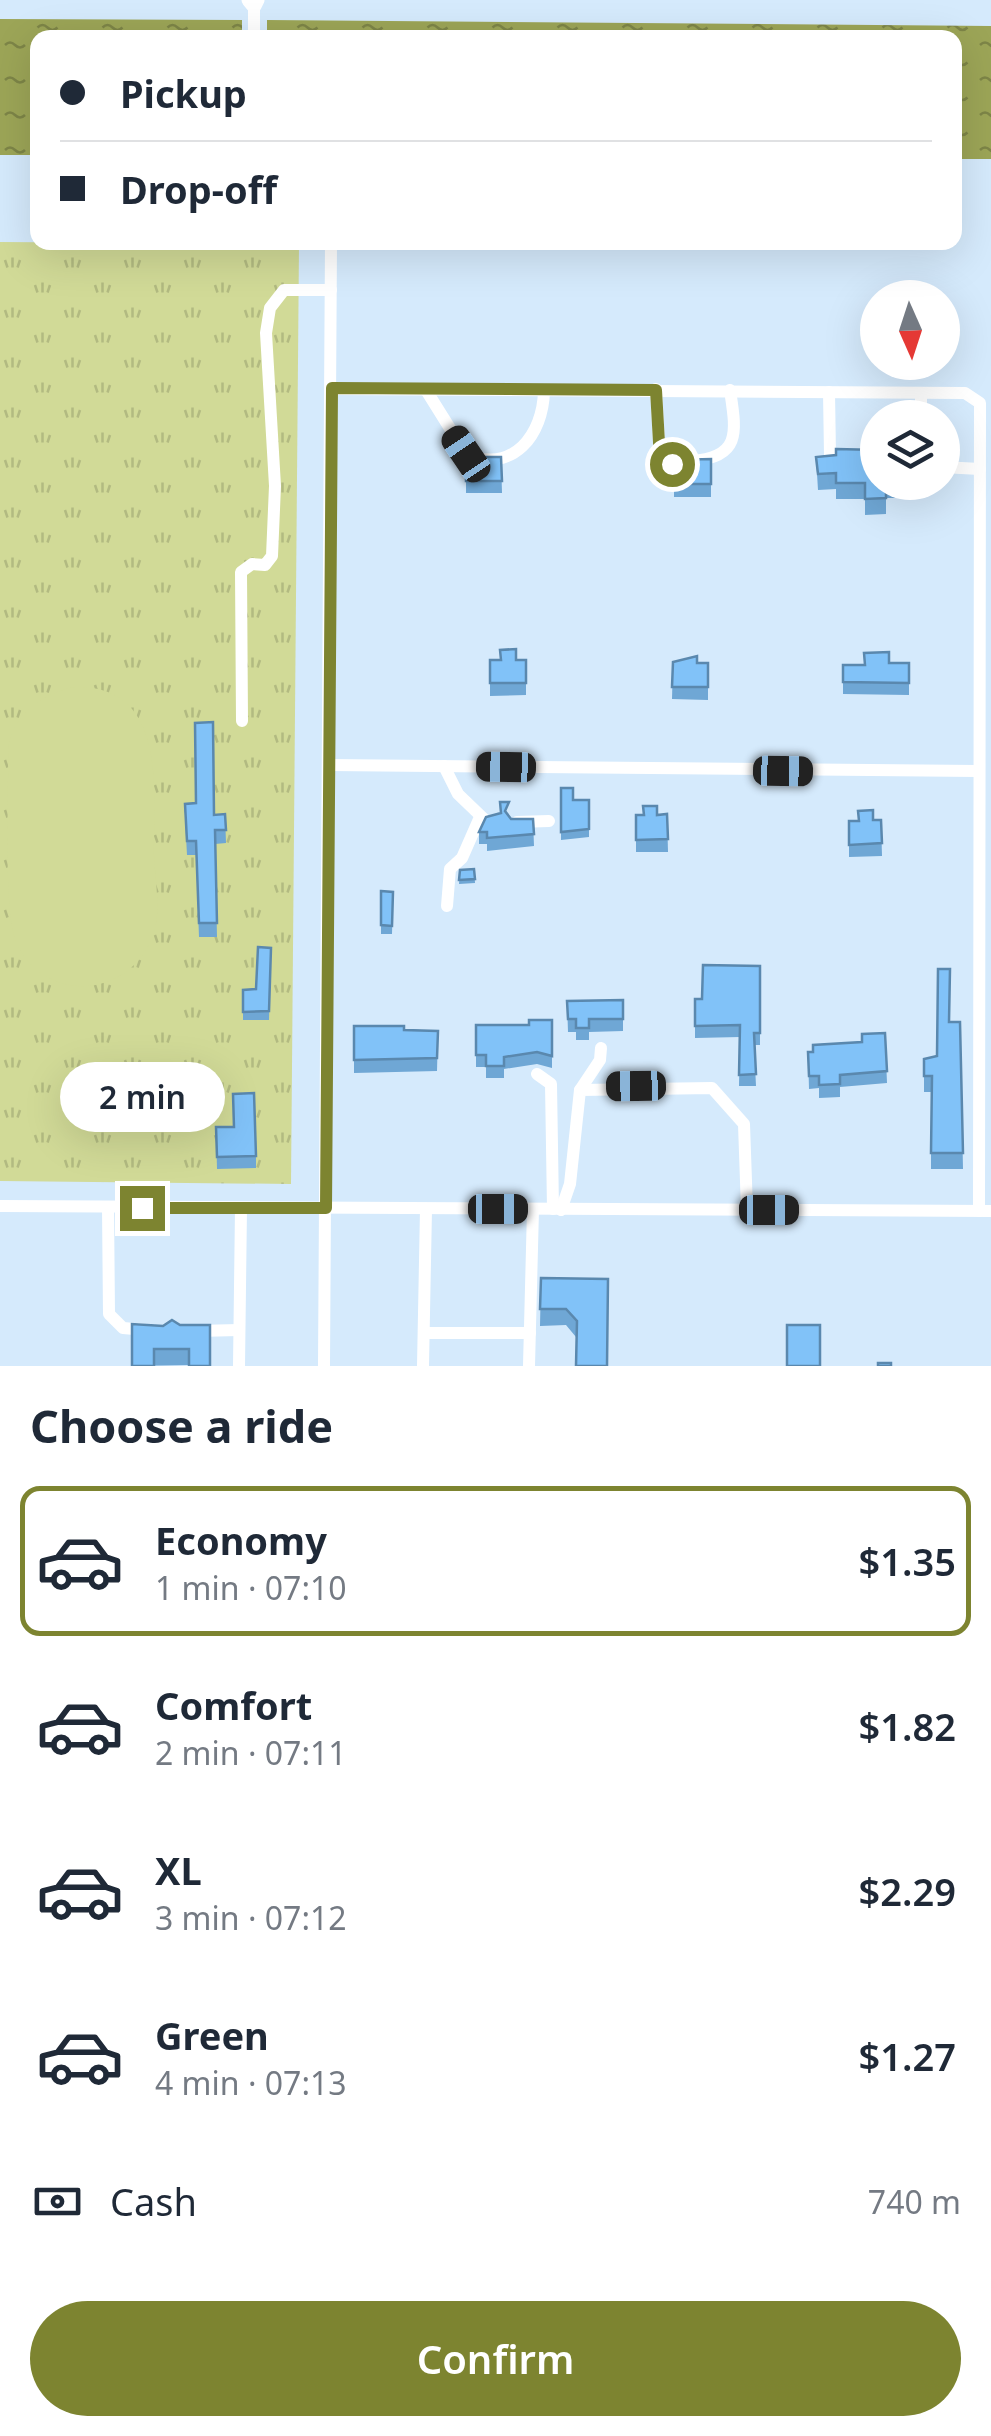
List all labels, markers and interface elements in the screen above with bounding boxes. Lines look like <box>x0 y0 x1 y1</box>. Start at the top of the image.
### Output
text: Pickup <box>120 67 247 119</box>
text: Drop-off <box>120 163 277 215</box>
north arrow <box>860 280 960 380</box>
map controls <box>860 280 960 500</box>
button: layers <box>860 400 960 500</box>
car <box>437 421 495 487</box>
route start <box>650 442 695 487</box>
car <box>476 751 536 783</box>
car <box>753 755 813 787</box>
callout: 2 min <box>59 1063 224 1133</box>
car <box>606 1070 666 1102</box>
text: 2 min <box>99 1075 186 1118</box>
route end <box>120 1186 165 1231</box>
car <box>468 1194 528 1224</box>
car <box>739 1195 799 1225</box>
text: Choose a ride <box>30 1395 333 1456</box>
text: Economy <box>155 1514 327 1566</box>
icon: car <box>35 1516 125 1606</box>
text: $1.35 <box>859 1535 956 1587</box>
text: 1 min · 07:10 <box>155 1566 347 1609</box>
text: Comfort <box>155 1679 312 1731</box>
icon: car <box>35 1681 125 1771</box>
text: $1.82 <box>859 1700 956 1752</box>
text: 2 min · 07:11 <box>155 1731 347 1774</box>
text: XL <box>155 1844 202 1896</box>
icon: car <box>35 1846 125 1936</box>
text: $2.29 <box>859 1865 956 1917</box>
text: 3 min · 07:12 <box>155 1896 347 1939</box>
text: Green <box>155 2009 269 2061</box>
icon: car <box>35 2011 125 2101</box>
text: $1.27 <box>859 2030 956 2082</box>
text: 4 min · 07:13 <box>155 2061 347 2104</box>
icon: cash <box>30 2174 85 2229</box>
text: Cash <box>110 2175 197 2227</box>
text: 740 m <box>868 2180 961 2223</box>
button: Confirm <box>30 2301 961 2416</box>

